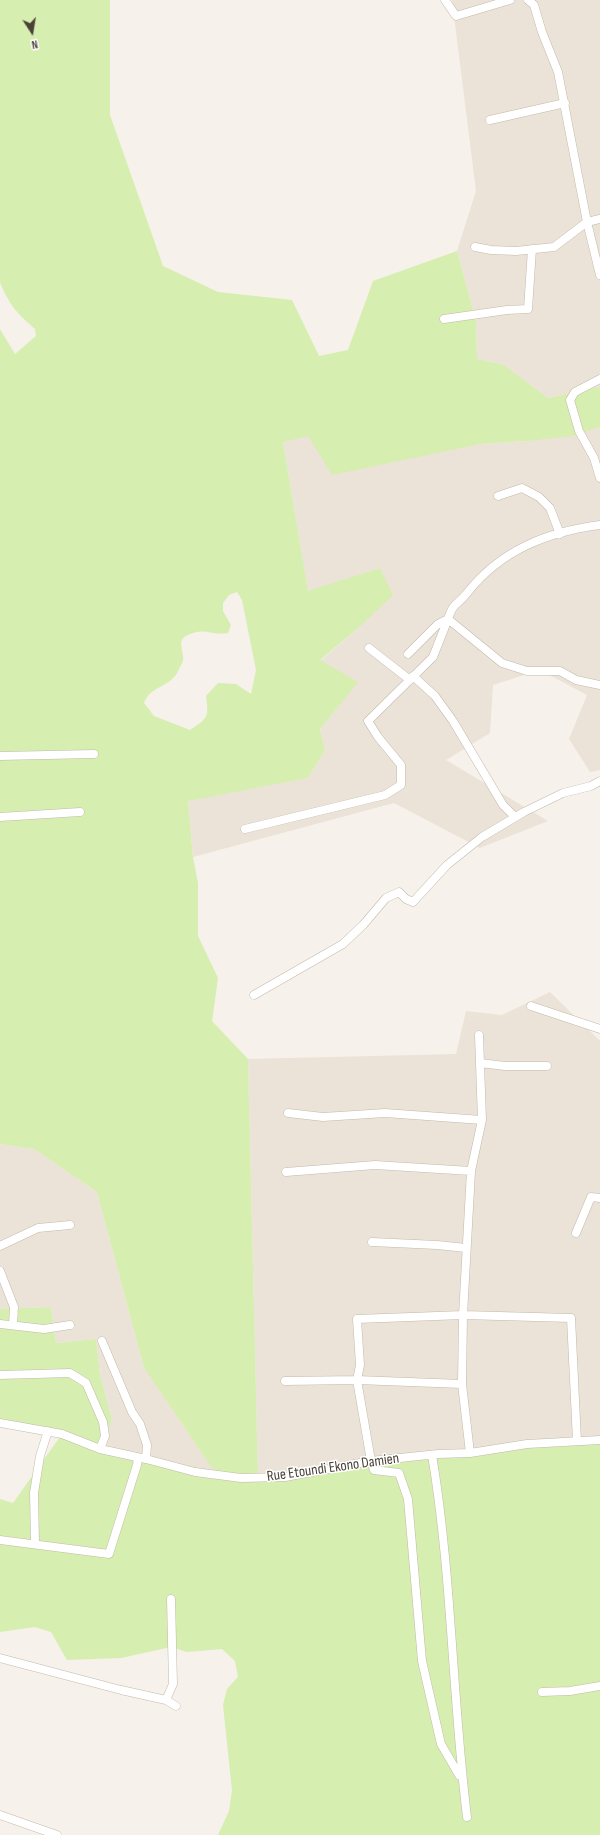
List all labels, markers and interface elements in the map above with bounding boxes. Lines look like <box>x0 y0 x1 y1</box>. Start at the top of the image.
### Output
north arrow <box>12 12 52 52</box>
text: N <box>30 37 39 51</box>
street label: Rue Etoundi Ekono Damien <box>266 1450 400 1486</box>

